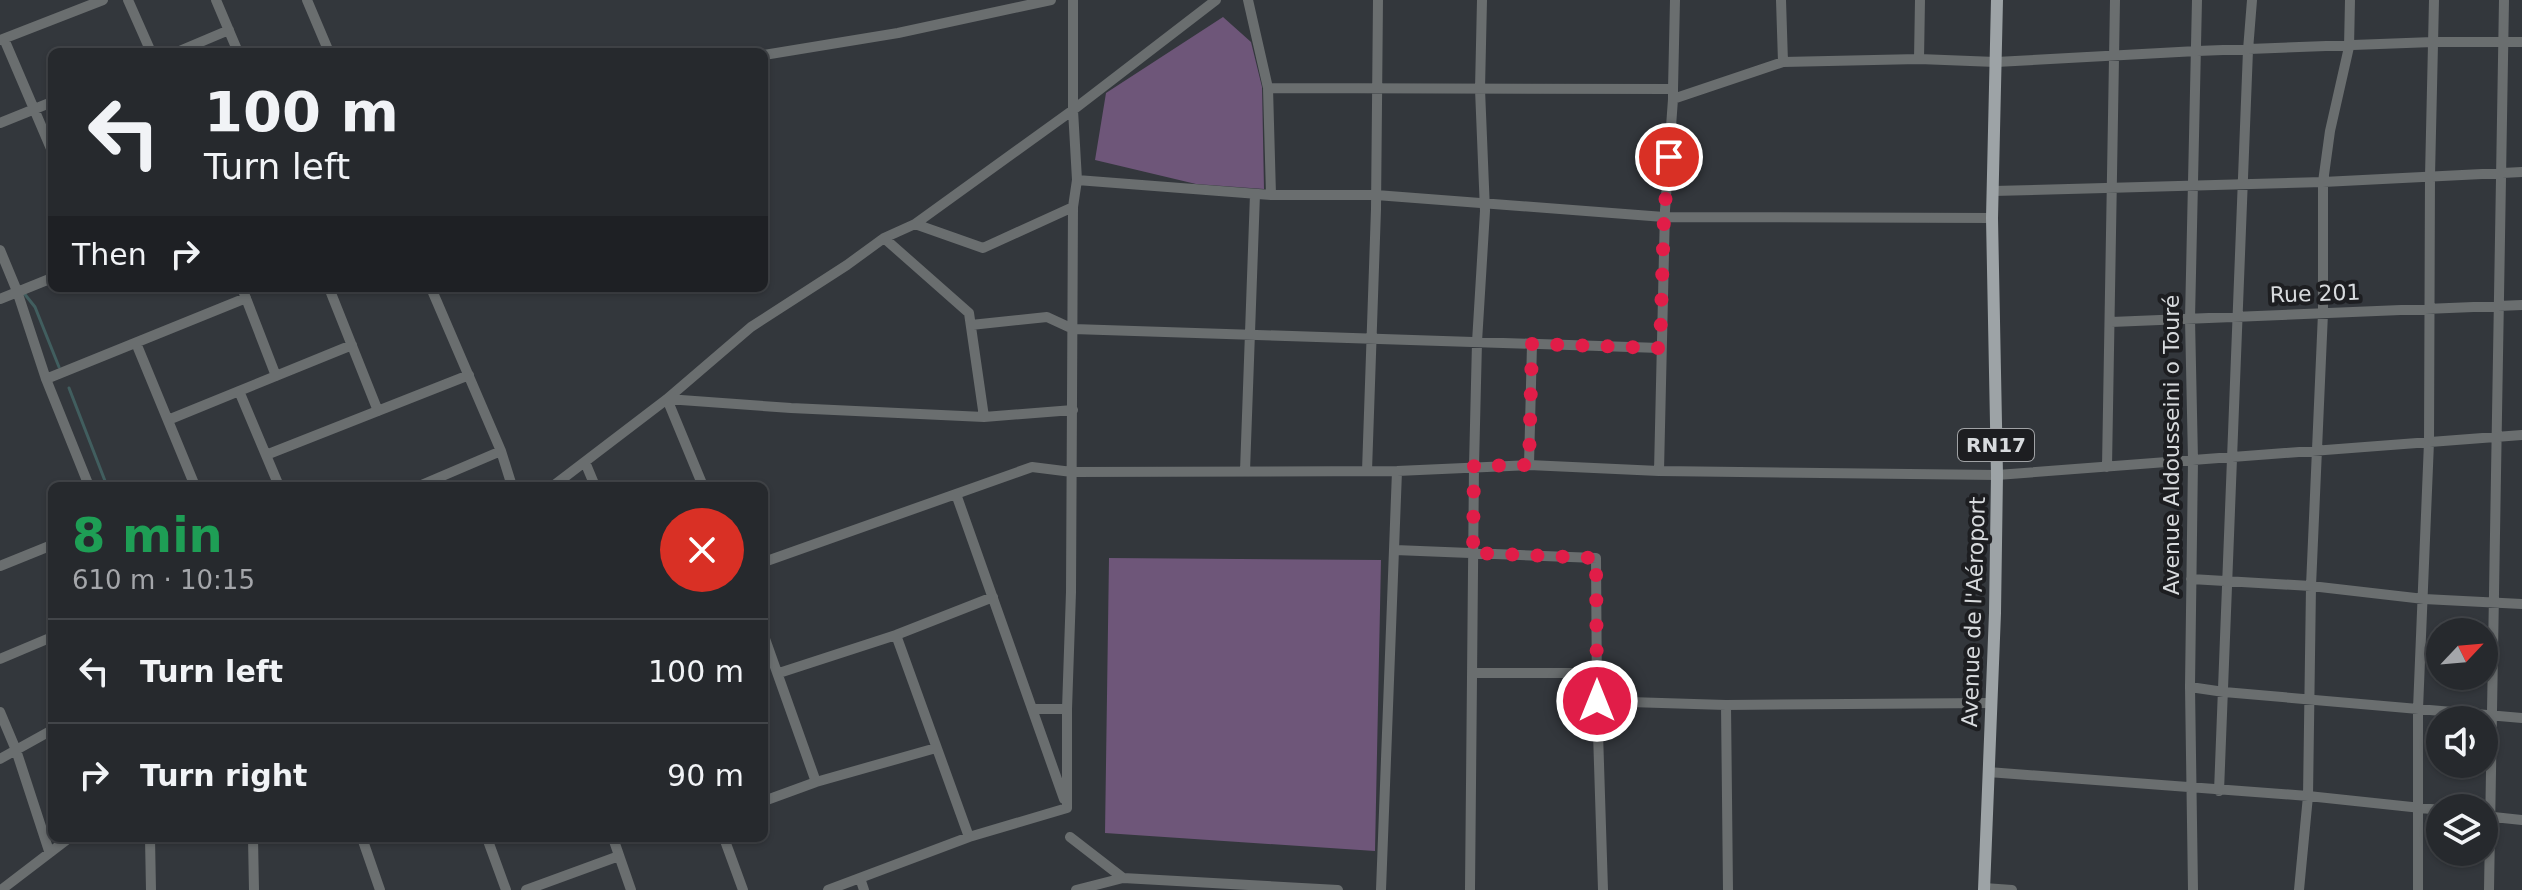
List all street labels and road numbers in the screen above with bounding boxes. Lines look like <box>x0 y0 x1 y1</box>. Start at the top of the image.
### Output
street label: Rue 201 <box>2269 279 2361 308</box>
street label: Avenue Aldousseini o Touré <box>2159 295 2184 595</box>
road number: RN17 <box>1958 429 2034 461</box>
street label: Avenue de l'Aéroport <box>1957 496 1990 728</box>

